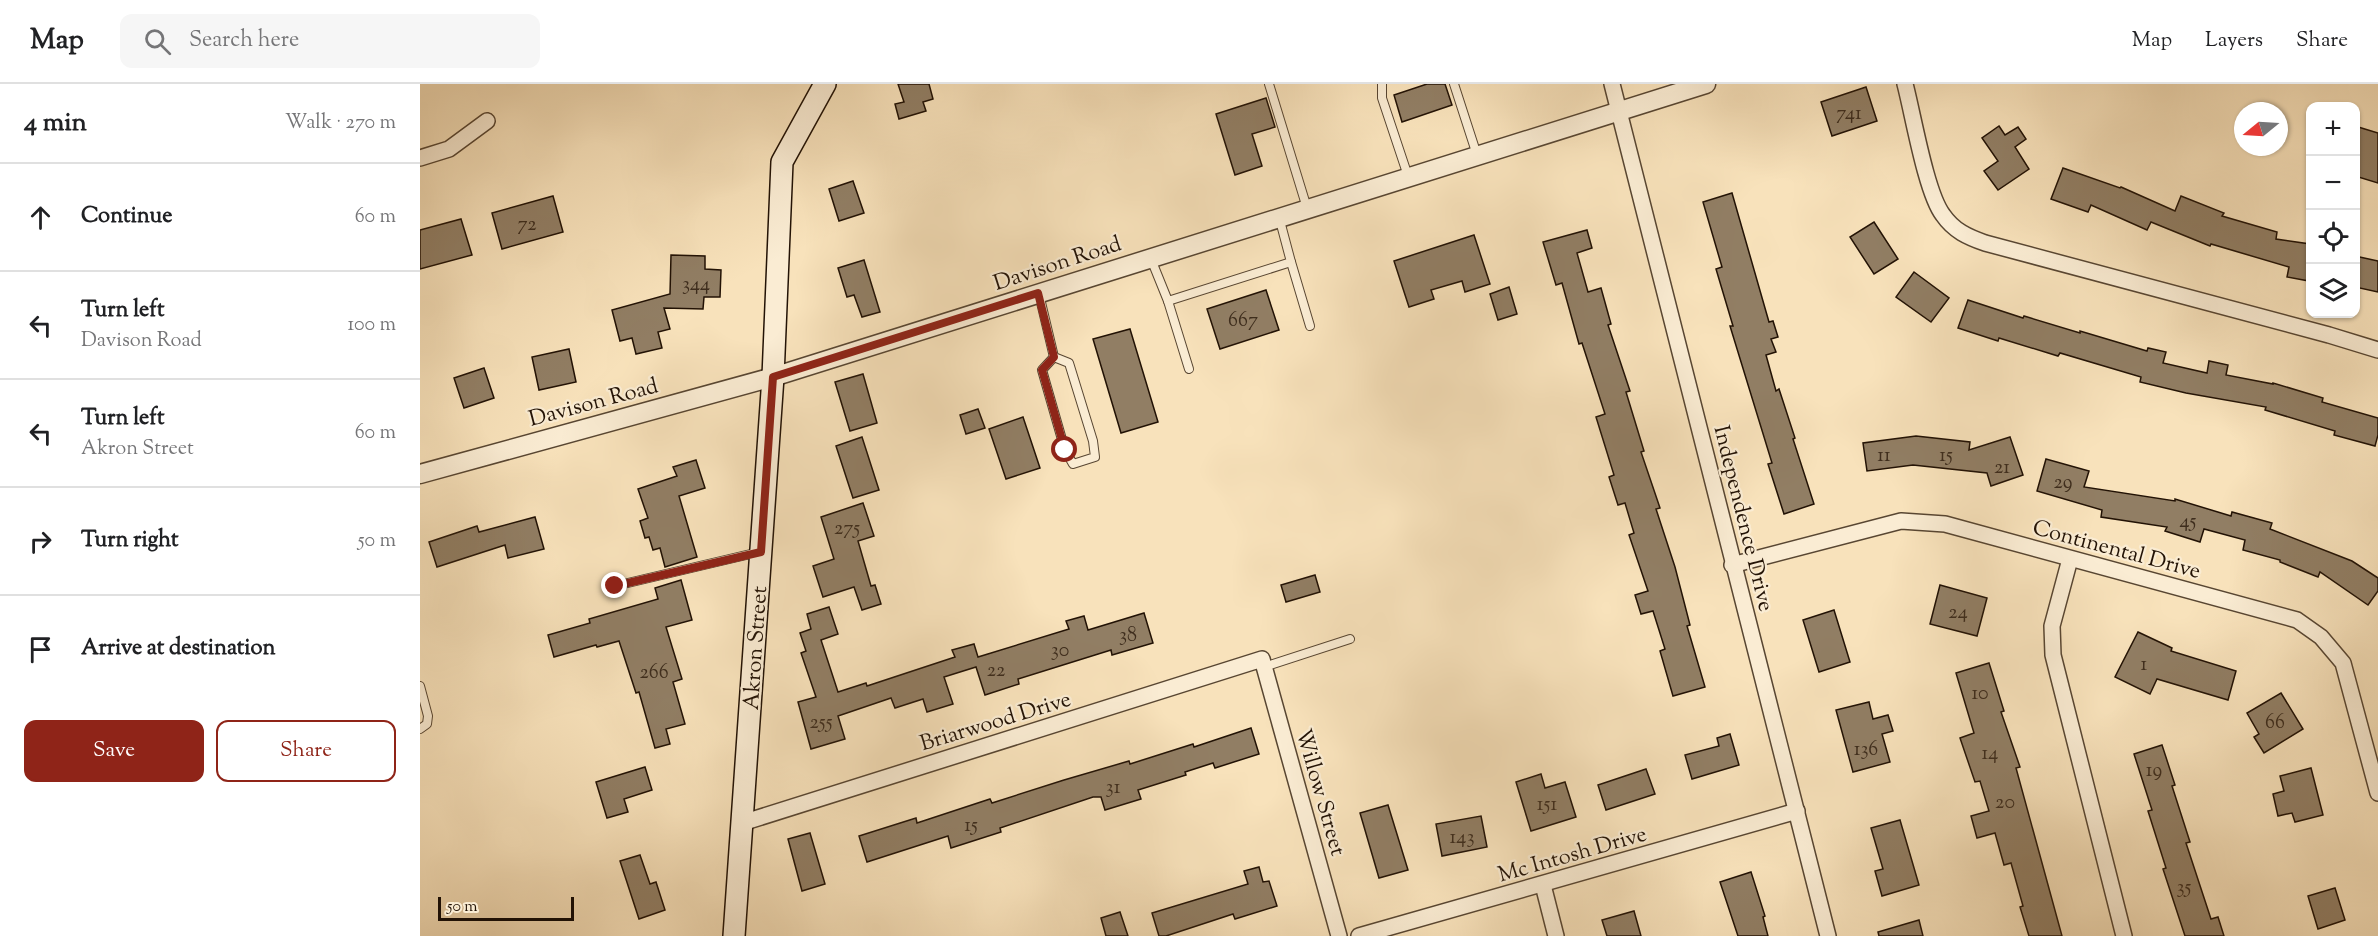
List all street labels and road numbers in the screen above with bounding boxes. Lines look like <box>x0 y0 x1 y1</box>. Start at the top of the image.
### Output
street label: Davison Road <box>990 229 1126 301</box>
street label: Davison Road <box>525 371 662 437</box>
street label: Independence Drive <box>1704 422 1781 615</box>
street label: Continental Drive <box>2029 513 2204 589</box>
street label: Akron Street <box>737 585 777 711</box>
street label: Briarwood Drive <box>916 685 1075 761</box>
street label: Willow Street <box>1286 726 1353 861</box>
street label: Mc Intosh Drive <box>1495 819 1651 892</box>

